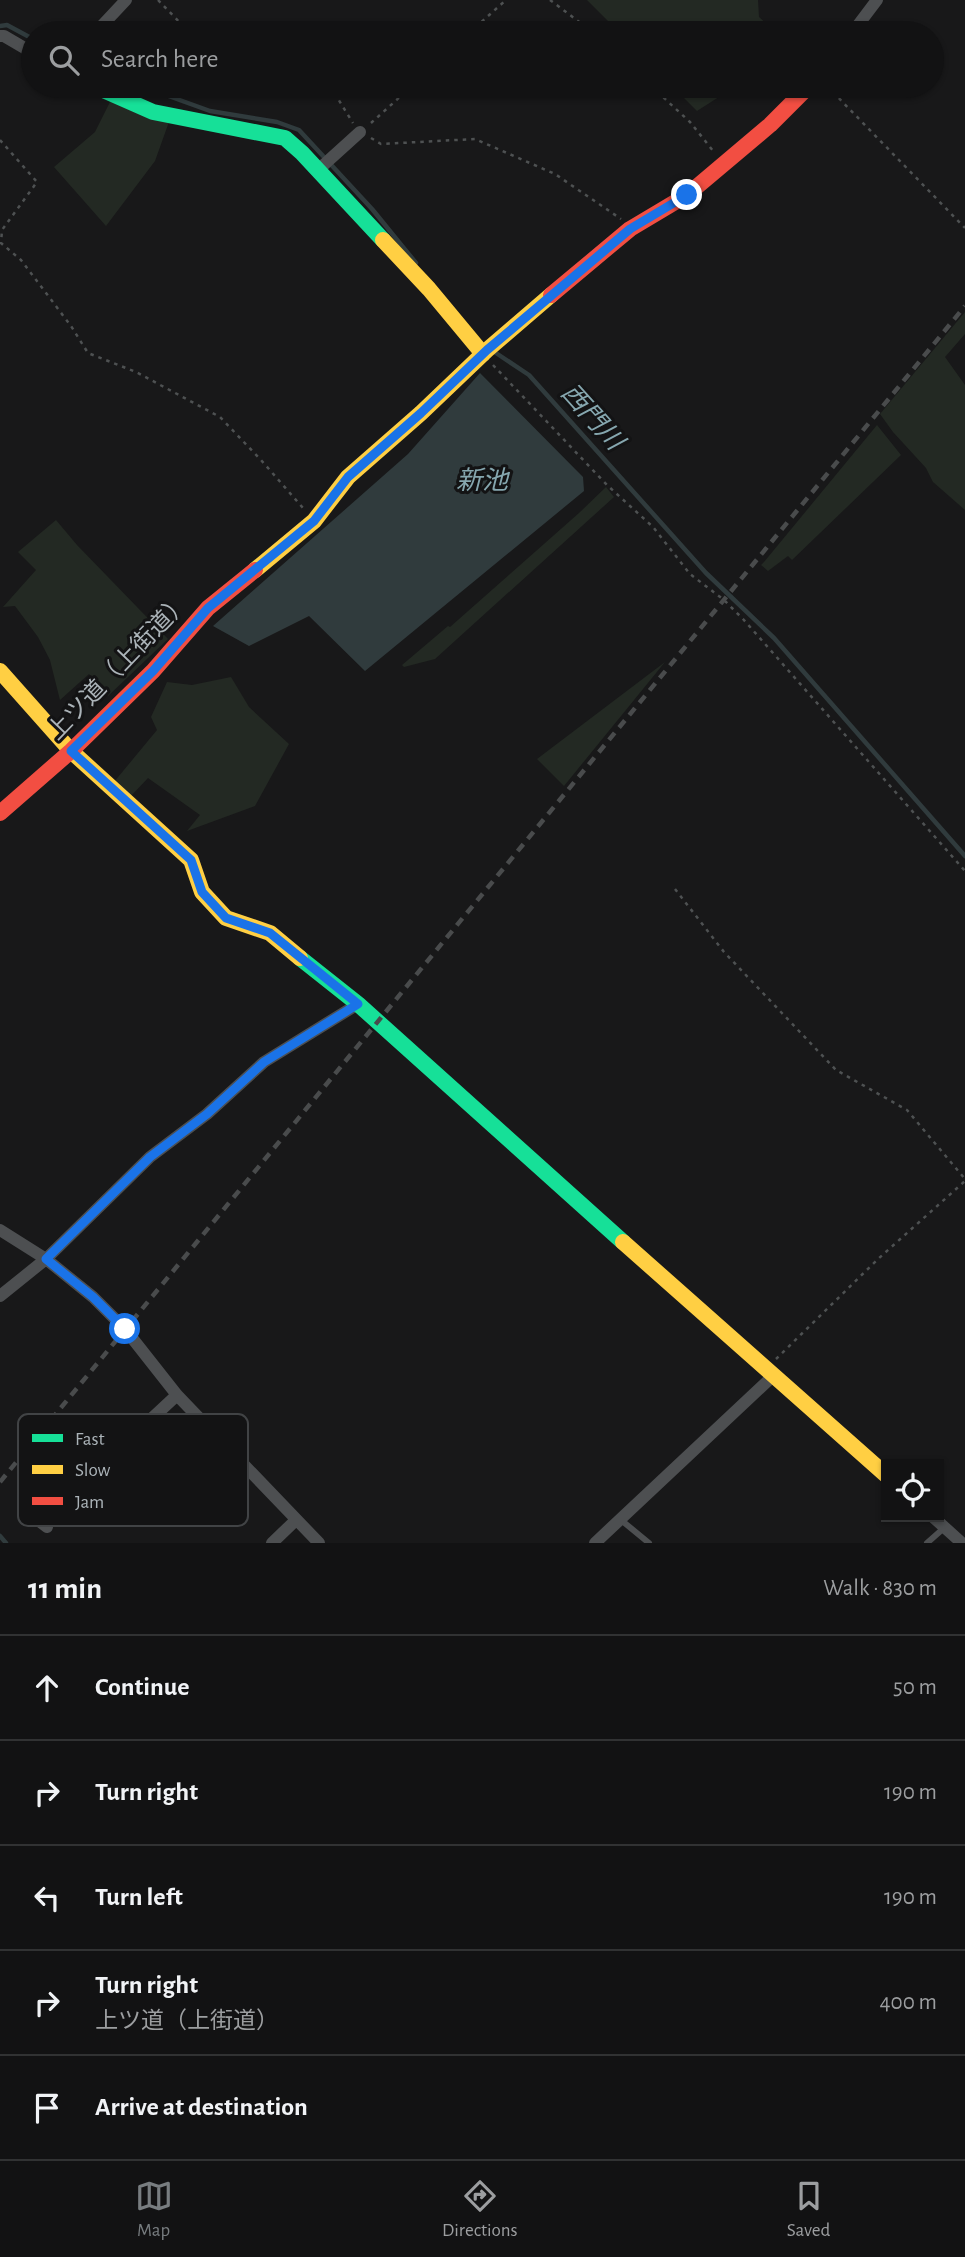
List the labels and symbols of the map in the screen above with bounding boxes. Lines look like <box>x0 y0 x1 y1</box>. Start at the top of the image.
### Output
route end <box>671 179 702 210</box>
water label: 西門川 <box>556 379 630 457</box>
water label: 新池 <box>456 467 511 494</box>
street label: 上ツ道（上街道） <box>42 588 194 744</box>
route start <box>109 1313 140 1344</box>
legend <box>18 1414 248 1526</box>
text: Fast <box>75 1430 105 1449</box>
text: Slow <box>75 1461 111 1480</box>
text: Jam <box>75 1493 104 1512</box>

